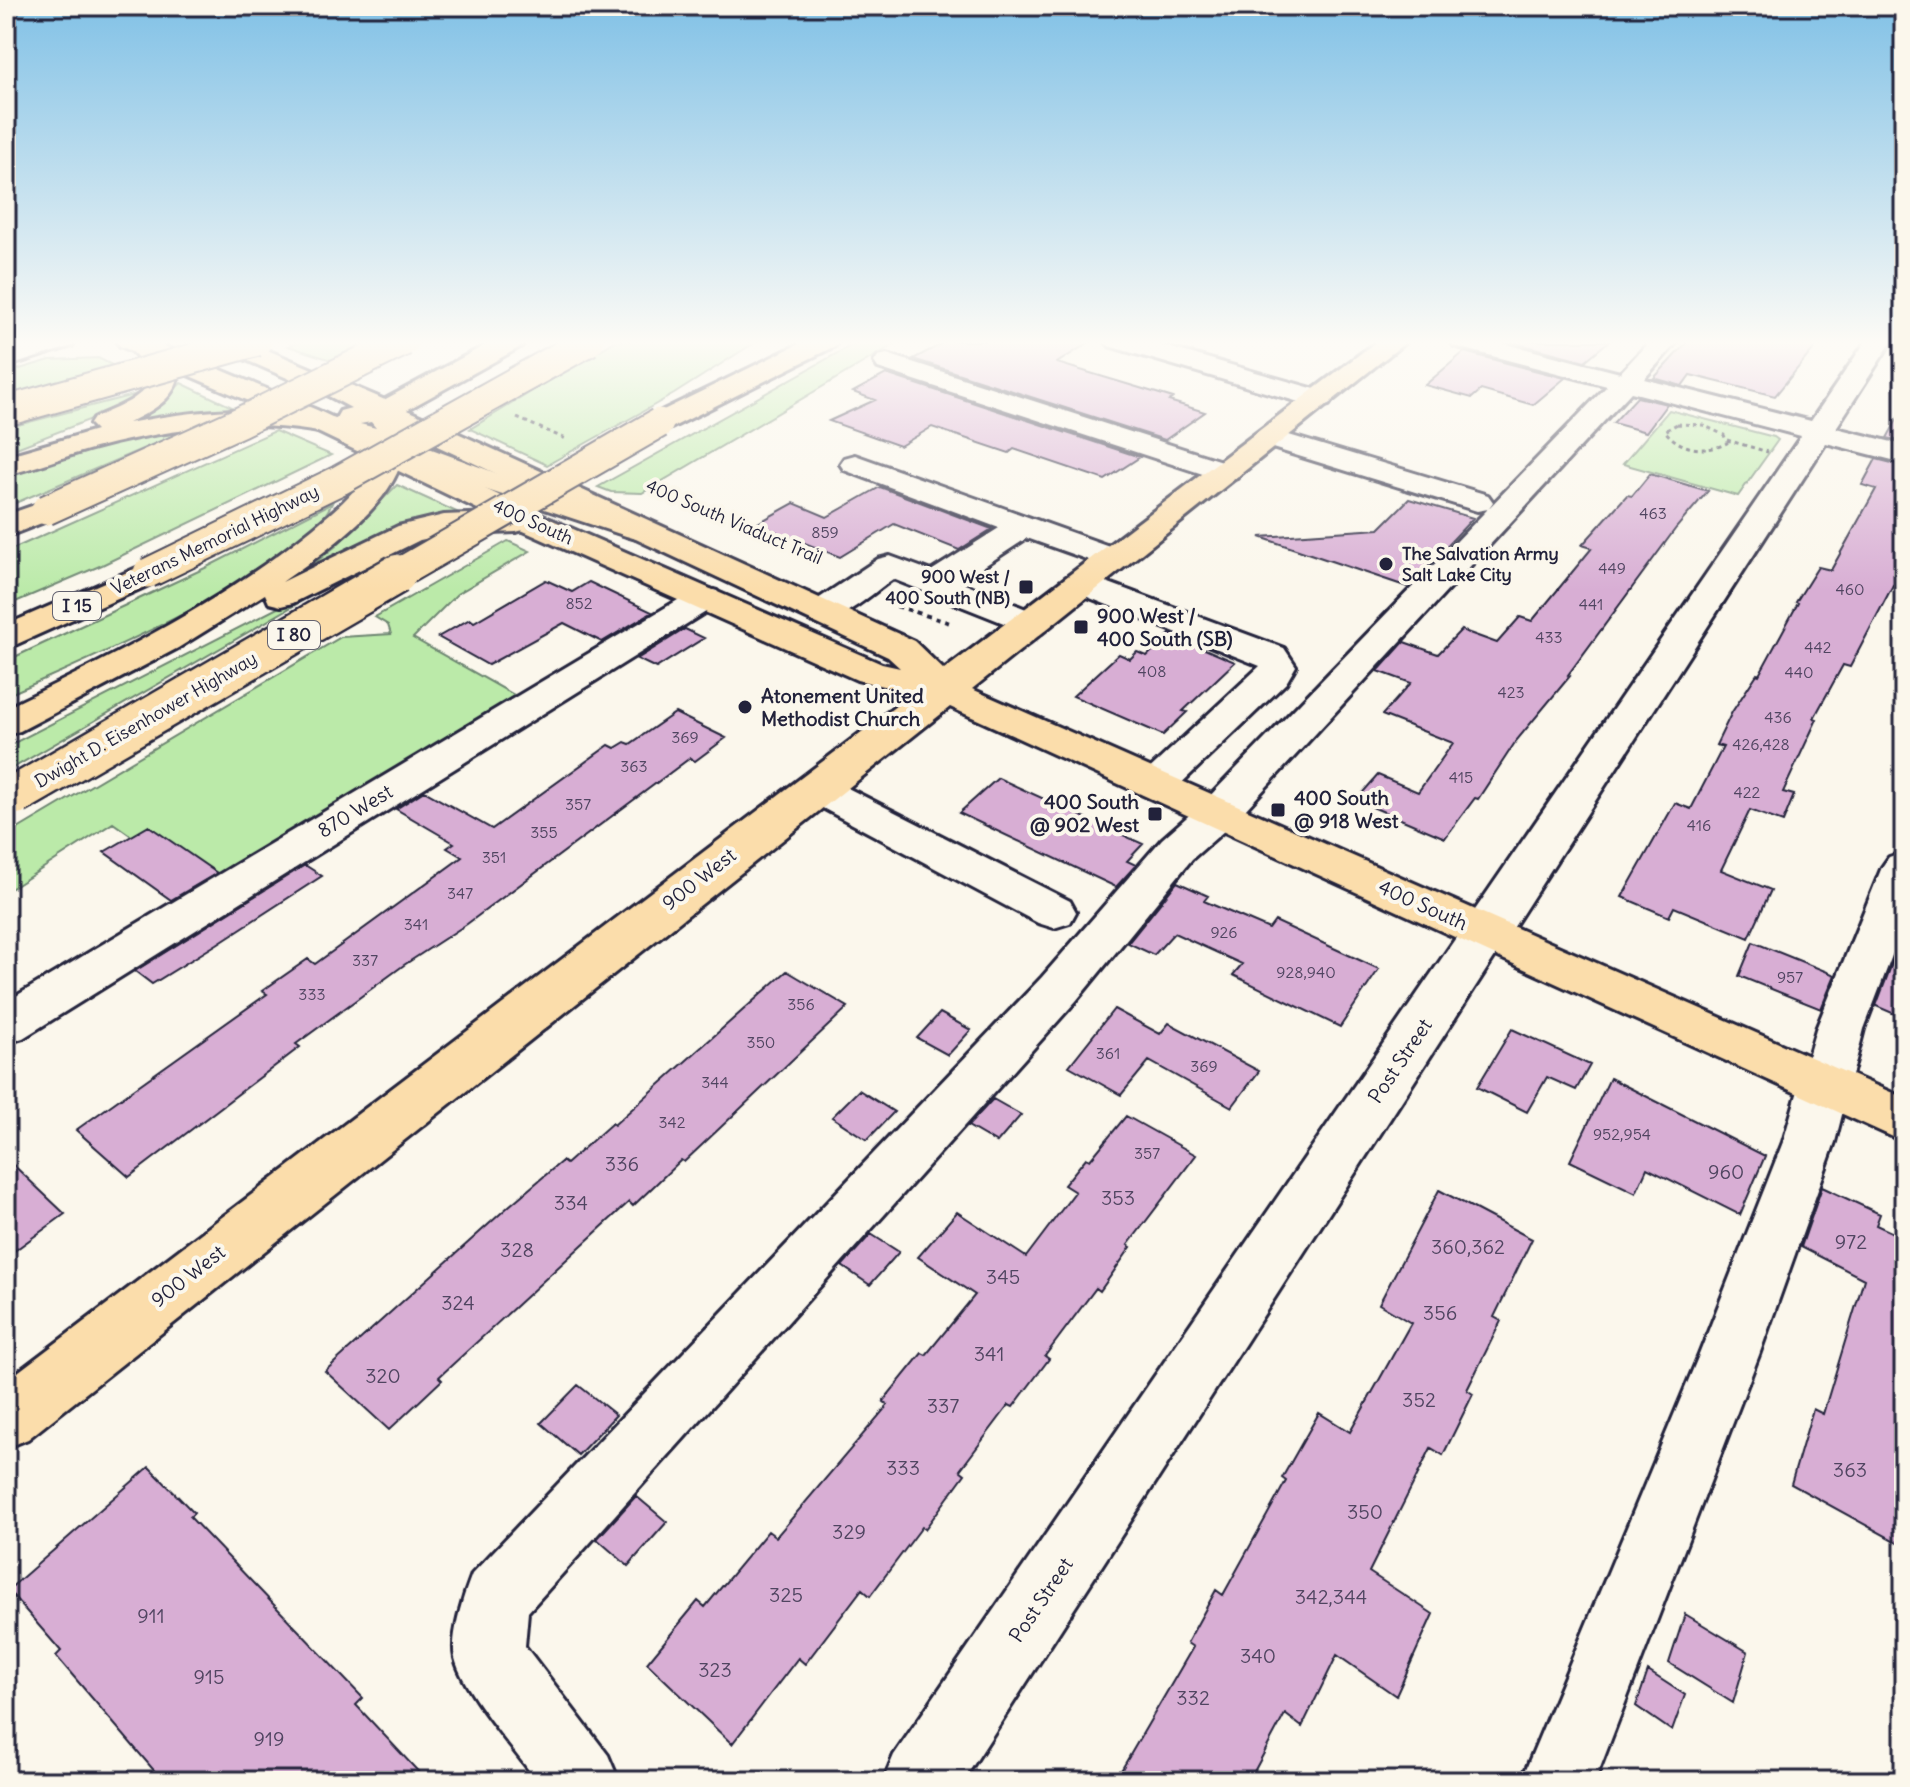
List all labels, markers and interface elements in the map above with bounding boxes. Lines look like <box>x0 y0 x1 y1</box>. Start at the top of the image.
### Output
street label: 400 South Viaduct Trail <box>643 474 826 569</box>
street label: Veterans Memorial Highway <box>107 479 322 600</box>
street label: 400 South <box>489 494 577 549</box>
house number: 463 <box>1639 503 1667 523</box>
house number: 859 <box>811 522 839 542</box>
place label: The Salvation Army Salt Lake City <box>1402 542 1559 586</box>
marker: The Salvation Army Salt Lake City <box>1377 555 1395 573</box>
house number: 449 <box>1598 558 1626 578</box>
place label: 900 West / 400 South (NB) <box>885 565 1010 609</box>
marker: 900 West / 400 South (NB) <box>1017 578 1035 596</box>
house number: 460 <box>1835 579 1865 599</box>
road number: I 15 <box>53 592 101 620</box>
house number: 852 <box>565 593 593 613</box>
house number: 441 <box>1579 594 1603 614</box>
place label: 900 West / 400 South (SB) <box>1097 603 1233 651</box>
marker: 900 West / 400 South (SB) <box>1072 618 1090 636</box>
road number: I 80 <box>268 621 320 649</box>
house number: 433 <box>1535 627 1563 647</box>
house number: 442 <box>1804 637 1832 657</box>
street label: Dwight D. Eisenhower Highway <box>31 646 261 793</box>
house number: 408 <box>1138 661 1167 681</box>
house number: 440 <box>1784 662 1814 682</box>
house number: 423 <box>1497 682 1525 702</box>
place label: Atonement United Methodist Church <box>761 683 924 731</box>
marker: Atonement United Methodist Church <box>736 698 754 716</box>
house number: 436 <box>1764 707 1792 727</box>
house number: 369 <box>671 727 699 747</box>
house number: 426,428 <box>1732 734 1790 754</box>
house number: 363 <box>620 756 648 776</box>
house number: 415 <box>1449 767 1473 787</box>
street label: 870 West <box>313 778 397 843</box>
house number: 422 <box>1734 782 1761 802</box>
place label: 400 South @ 918 West <box>1294 785 1399 833</box>
place label: 400 South @ 902 West <box>1030 789 1139 837</box>
house number: 357 <box>565 794 591 814</box>
marker: 400 South @ 918 West <box>1269 801 1287 819</box>
marker: 400 South @ 902 West <box>1146 805 1164 823</box>
house number: 416 <box>1687 815 1711 835</box>
house number: 355 <box>530 822 558 842</box>
street label: 900 West <box>657 842 741 915</box>
house number: 351 <box>482 847 506 867</box>
street label: 400 South <box>1375 874 1472 935</box>
house number: 347 <box>447 883 473 903</box>
house number: 341 <box>404 914 428 934</box>
house number: 926 <box>1210 922 1238 942</box>
house number: 337 <box>352 950 378 970</box>
house number: 928,940 <box>1276 962 1336 982</box>
house number: 957 <box>1777 967 1803 987</box>
house number: 333 <box>298 984 326 1004</box>
house number: 356 <box>787 994 815 1014</box>
street label: Post Street <box>1362 1013 1437 1108</box>
house number: 350 <box>747 1032 775 1052</box>
house number: 361 <box>1096 1043 1120 1063</box>
house number: 369 <box>1190 1056 1218 1076</box>
house number: 344 <box>701 1072 729 1092</box>
house number: 342 <box>658 1112 686 1132</box>
house number: 952,954 <box>1593 1124 1651 1144</box>
house number: 357 <box>1134 1143 1160 1163</box>
house number: 336 <box>605 1151 639 1176</box>
house number: 960 <box>1708 1159 1744 1184</box>
house number: 353 <box>1101 1185 1135 1210</box>
house number: 334 <box>554 1190 588 1215</box>
house number: 972 <box>1835 1229 1867 1254</box>
house number: 360,362 <box>1431 1234 1505 1259</box>
house number: 328 <box>500 1237 534 1262</box>
street label: 900 West <box>146 1239 230 1312</box>
house number: 345 <box>986 1264 1020 1289</box>
house number: 324 <box>441 1290 475 1315</box>
house number: 356 <box>1423 1300 1457 1325</box>
house number: 341 <box>974 1341 1004 1366</box>
house number: 320 <box>365 1363 401 1388</box>
house number: 352 <box>1402 1387 1436 1412</box>
house number: 337 <box>927 1393 959 1418</box>
house number: 333 <box>886 1455 920 1480</box>
house number: 363 <box>1833 1457 1867 1482</box>
house number: 350 <box>1347 1499 1383 1524</box>
house number: 329 <box>832 1519 866 1544</box>
street label: Post Street <box>1003 1552 1078 1647</box>
house number: 325 <box>769 1582 803 1607</box>
house number: 342,344 <box>1295 1584 1367 1609</box>
house number: 911 <box>137 1603 165 1628</box>
house number: 340 <box>1240 1643 1276 1668</box>
house number: 323 <box>698 1657 732 1682</box>
house number: 915 <box>194 1664 224 1689</box>
house number: 332 <box>1176 1685 1210 1710</box>
house number: 919 <box>254 1726 284 1751</box>

